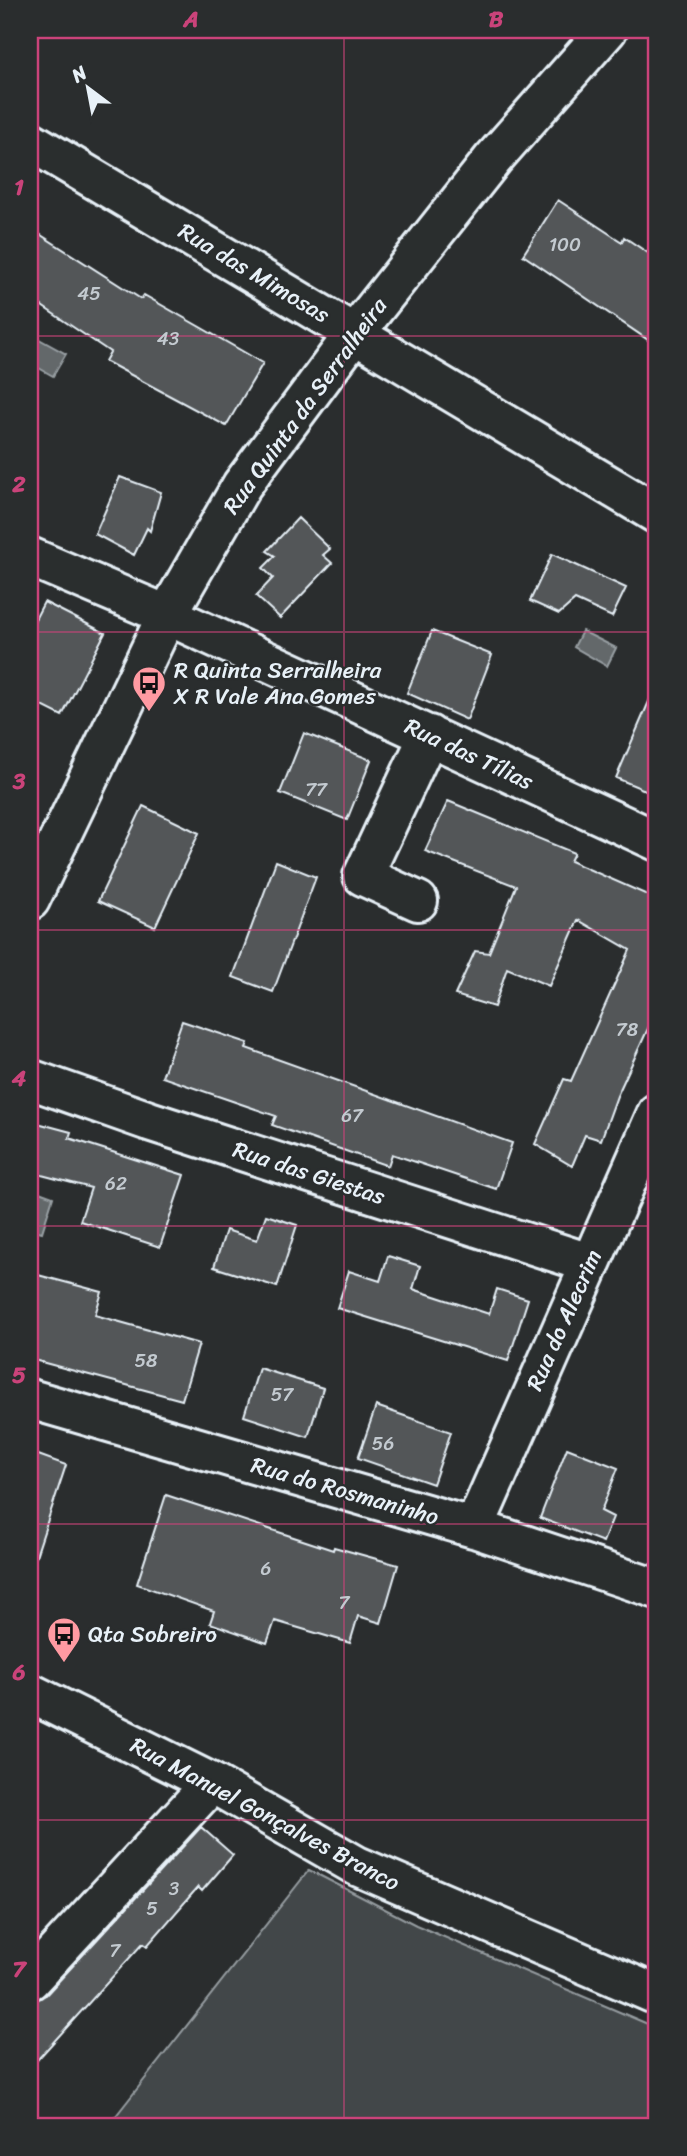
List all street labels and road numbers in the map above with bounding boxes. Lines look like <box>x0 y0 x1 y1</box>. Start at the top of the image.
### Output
street label: Rua das Mimosas <box>170 211 338 335</box>
street label: Rua Quinta da Serralheira <box>212 288 398 524</box>
street label: Rua das Tílias <box>398 706 541 802</box>
street label: Rua das Giestas <box>227 1129 391 1217</box>
street label: Rua do Alecrim <box>514 1242 614 1398</box>
street label: Rua do Rosmaninho <box>246 1445 444 1537</box>
street label: Rua Manuel Gonçalves Branco <box>123 1725 408 1903</box>

